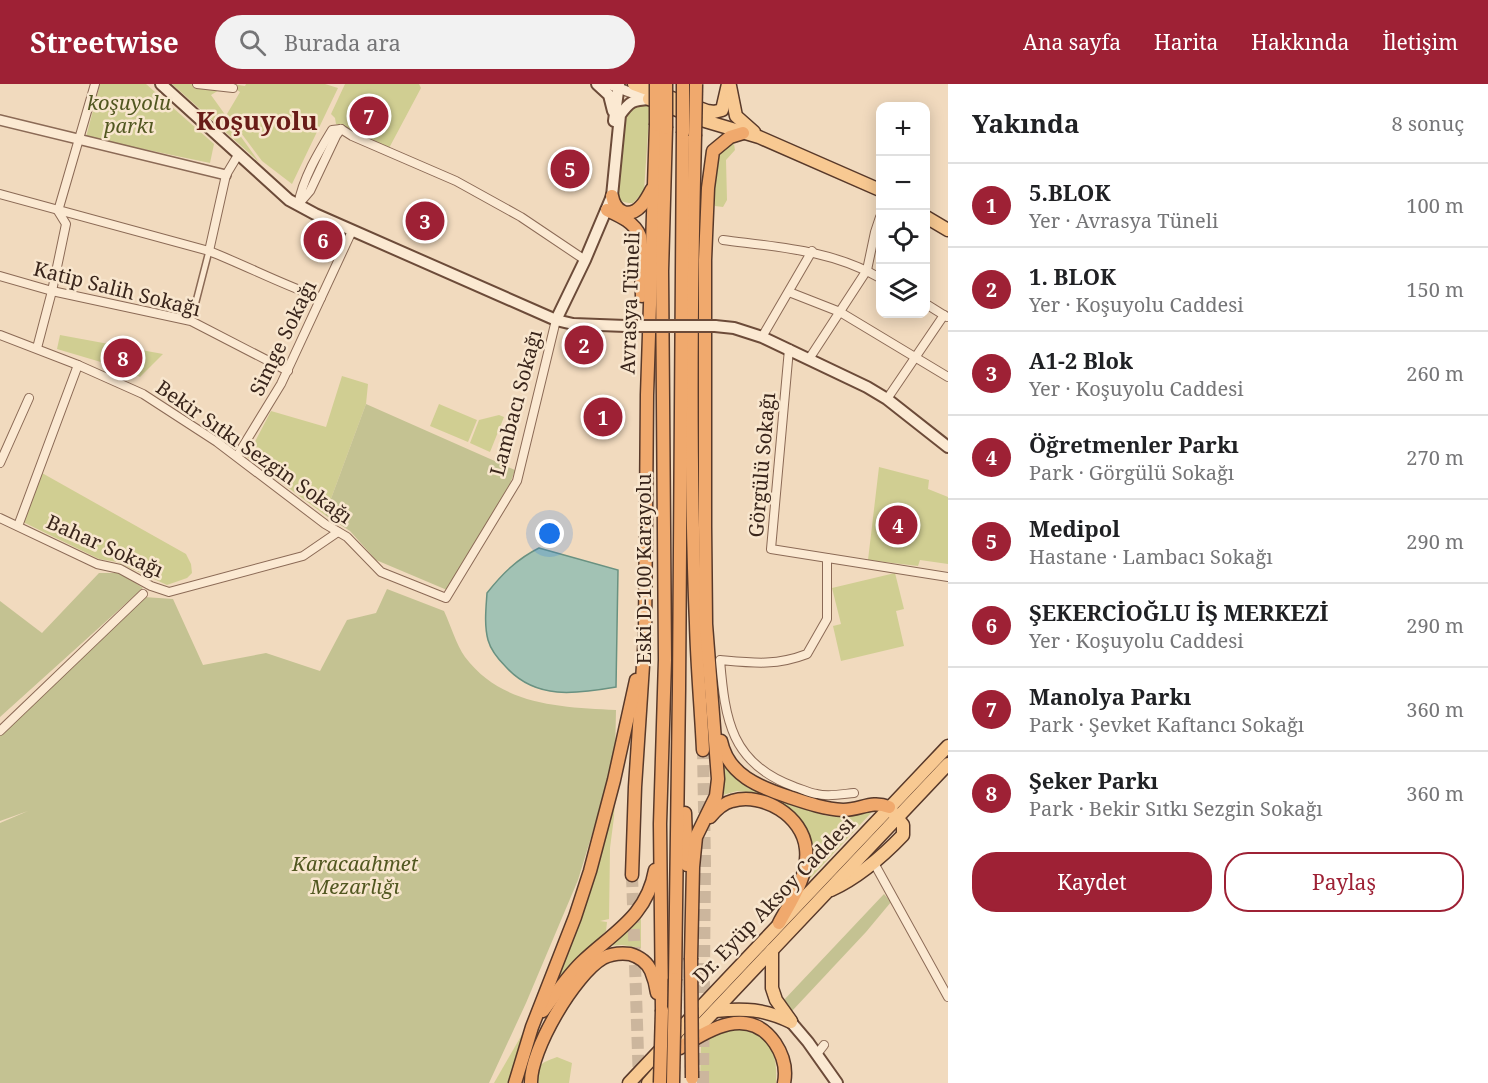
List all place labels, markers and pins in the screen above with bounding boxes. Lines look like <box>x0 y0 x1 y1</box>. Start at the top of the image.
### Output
pin: 7 <box>350 93 388 138</box>
pin: 5 <box>550 146 590 191</box>
pin: 3 <box>406 198 444 244</box>
pin: 6 <box>304 218 342 262</box>
pin: 2 <box>564 322 604 368</box>
pin: 8 <box>104 336 142 380</box>
pin: 1 <box>584 394 622 440</box>
pin: 4 <box>878 502 918 548</box>

